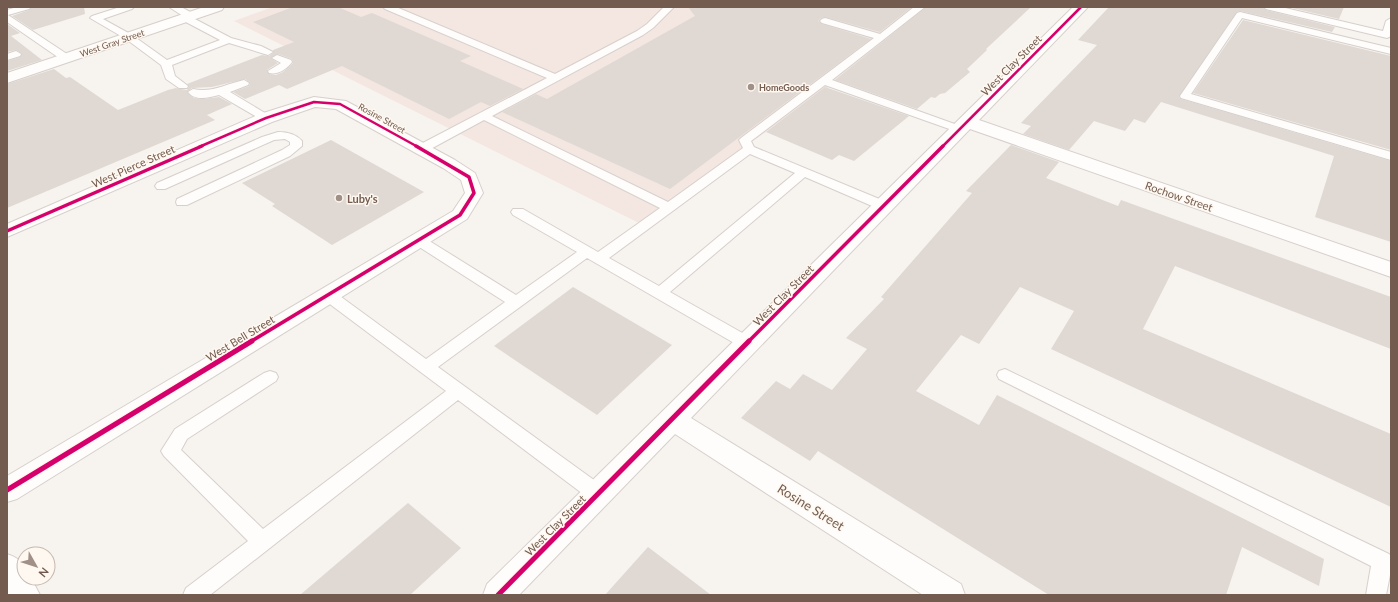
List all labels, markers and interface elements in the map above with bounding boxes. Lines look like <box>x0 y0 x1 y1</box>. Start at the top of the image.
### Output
street label: West Gray Street <box>78 27 146 59</box>
street label: West Clay Street <box>978 32 1044 98</box>
marker: HomeGoods <box>746 82 756 92</box>
place label: HomeGoods <box>759 82 809 93</box>
street label: Rosine Street <box>356 101 408 136</box>
street label: West Pierce Street <box>89 142 177 190</box>
street label: Rochow Street <box>1144 178 1215 214</box>
place label: Luby's <box>347 192 378 205</box>
marker: Luby's <box>334 193 344 203</box>
street label: West Clay Street <box>750 262 816 328</box>
street label: West Bell Street <box>203 312 277 364</box>
street label: Rosine Street <box>775 480 848 534</box>
street label: West Clay Street <box>522 492 588 558</box>
north arrow <box>16 546 56 586</box>
text: N <box>36 565 52 580</box>

